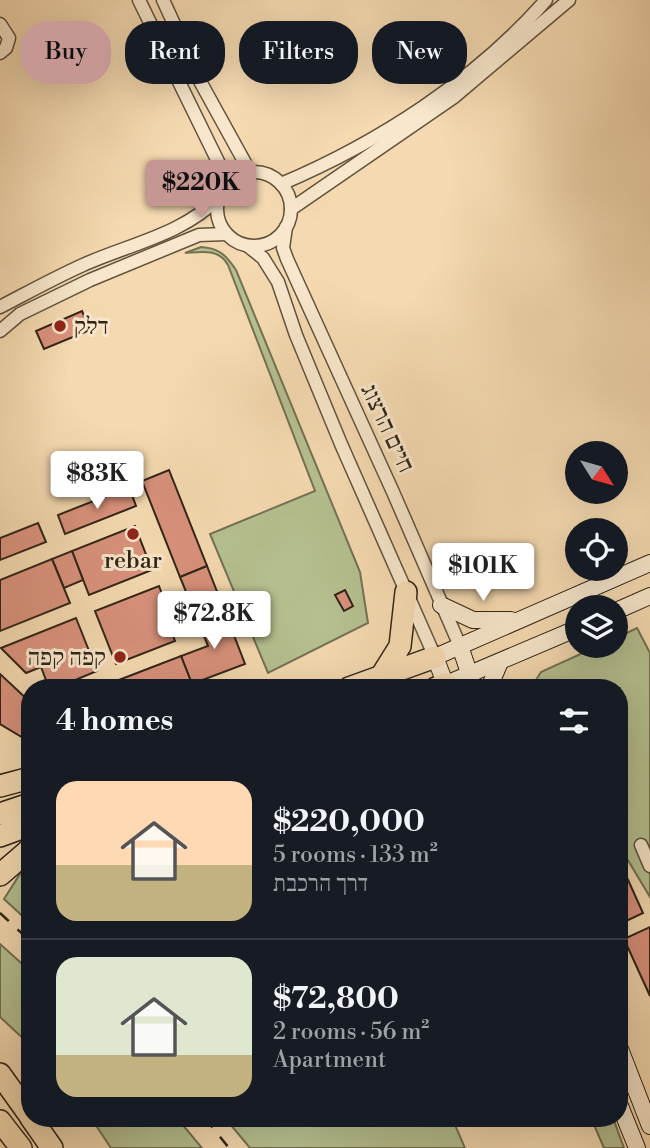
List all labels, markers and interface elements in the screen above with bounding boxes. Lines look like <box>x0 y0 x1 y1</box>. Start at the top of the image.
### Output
chip: Buy <box>21 21 111 84</box>
chip: Rent <box>125 21 225 84</box>
chip: Filters <box>239 21 358 84</box>
chip: New <box>372 21 467 84</box>
pin: $220K <box>152 160 250 220</box>
text: $220K <box>162 169 240 197</box>
place label: דלק <box>74 312 109 342</box>
marker: דלק <box>52 318 68 334</box>
street label: חיים הרצוג <box>354 379 421 478</box>
north arrow <box>565 441 628 504</box>
map controls <box>565 441 628 658</box>
pin: $83K <box>56 452 138 511</box>
text: $83K <box>67 460 127 488</box>
button: locate <box>565 518 628 581</box>
marker: rebar <box>125 526 141 542</box>
pin: $101K <box>434 544 532 603</box>
place label: rebar <box>104 546 162 576</box>
text: $101K <box>448 552 518 580</box>
pin: $72.8K <box>157 592 271 651</box>
button: layers <box>565 595 628 658</box>
text: $72.8K <box>174 600 254 628</box>
place label: קפה קפה <box>27 643 106 673</box>
marker: קפה קפה <box>112 649 128 665</box>
text: 4 homes <box>56 702 173 740</box>
icon: filters <box>555 702 593 740</box>
text: $220,000 <box>273 803 425 841</box>
icon: home <box>112 809 196 893</box>
text: 5 rooms · 133 m² <box>273 841 438 869</box>
text: דרך הרכבת <box>273 870 368 898</box>
text: $72,800 <box>273 980 399 1018</box>
icon: home <box>112 985 196 1069</box>
text: 2 rooms · 56 m² <box>273 1018 429 1046</box>
text: Apartment <box>273 1046 386 1074</box>

